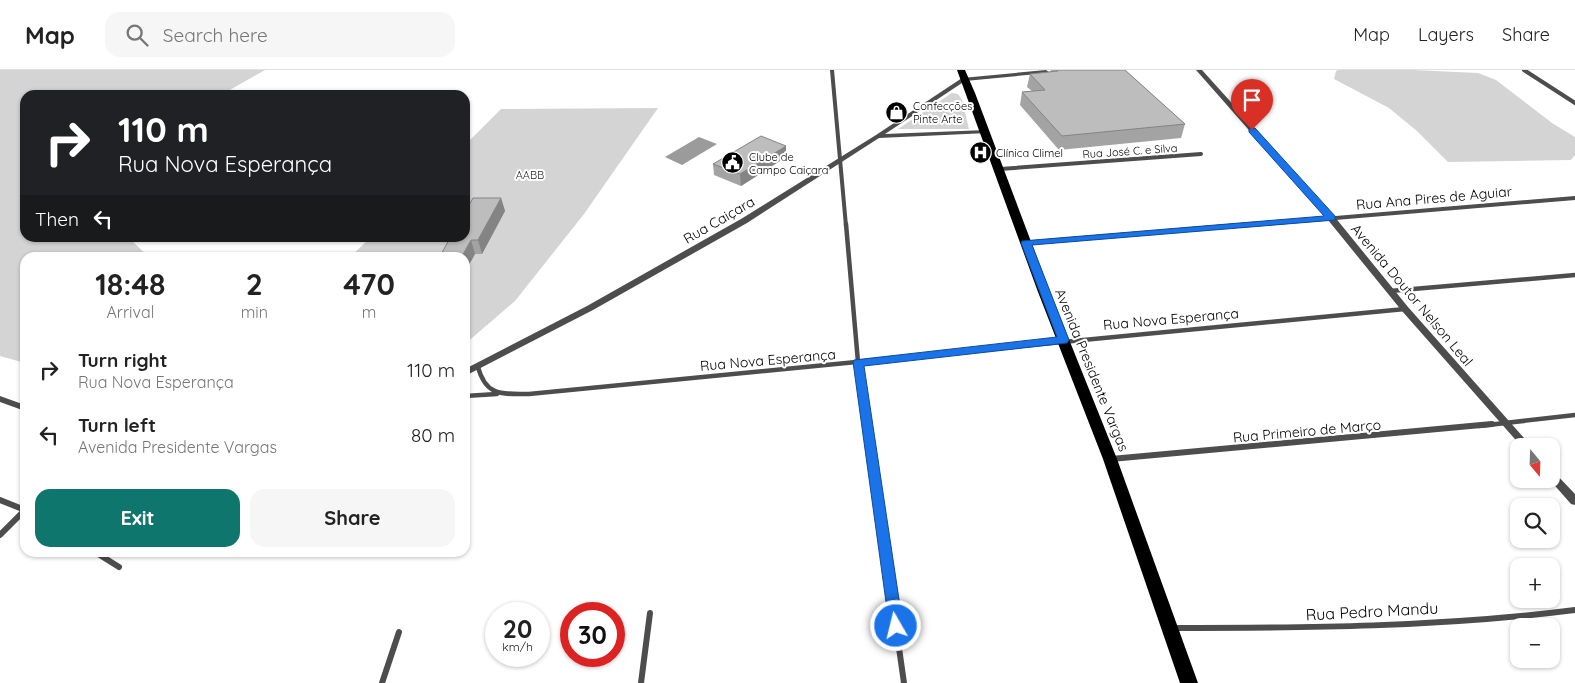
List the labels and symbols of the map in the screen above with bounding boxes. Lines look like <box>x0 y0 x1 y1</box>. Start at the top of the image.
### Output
pin <box>1231 79 1273 130</box>
place label: Confecções Pinte Arte <box>913 99 972 126</box>
shop icon: Confecções Pinte Arte <box>885 100 909 124</box>
hospital icon: Clínica Climel <box>968 141 992 165</box>
street label: Rua José C. e Silva <box>1082 141 1178 161</box>
place label: Clínica Climel <box>996 146 1063 160</box>
place label: Clube de Campo Caiçara <box>749 150 829 177</box>
public building icon: Clube de Campo Caiçara <box>721 151 745 175</box>
park label: AABB <box>516 168 544 182</box>
street label: Rua Ana Pires de Aguiar <box>1355 182 1513 214</box>
street label: Rua Caiçara <box>680 192 758 248</box>
street label: Avenida Doutor Nelson Leal <box>1347 220 1477 370</box>
street label: Avenida Presidente Vargas <box>1051 286 1133 454</box>
street label: Rua Nova Esperança <box>1102 304 1240 334</box>
street label: Rua Nova Esperança <box>699 345 837 375</box>
street label: Rua Primeiro de Março <box>1232 416 1382 446</box>
north arrow <box>1510 438 1560 488</box>
street label: Rua Pedro Mandu <box>1305 598 1439 624</box>
position arrow <box>869 599 921 651</box>
speed limit sign: 30 <box>560 602 625 667</box>

